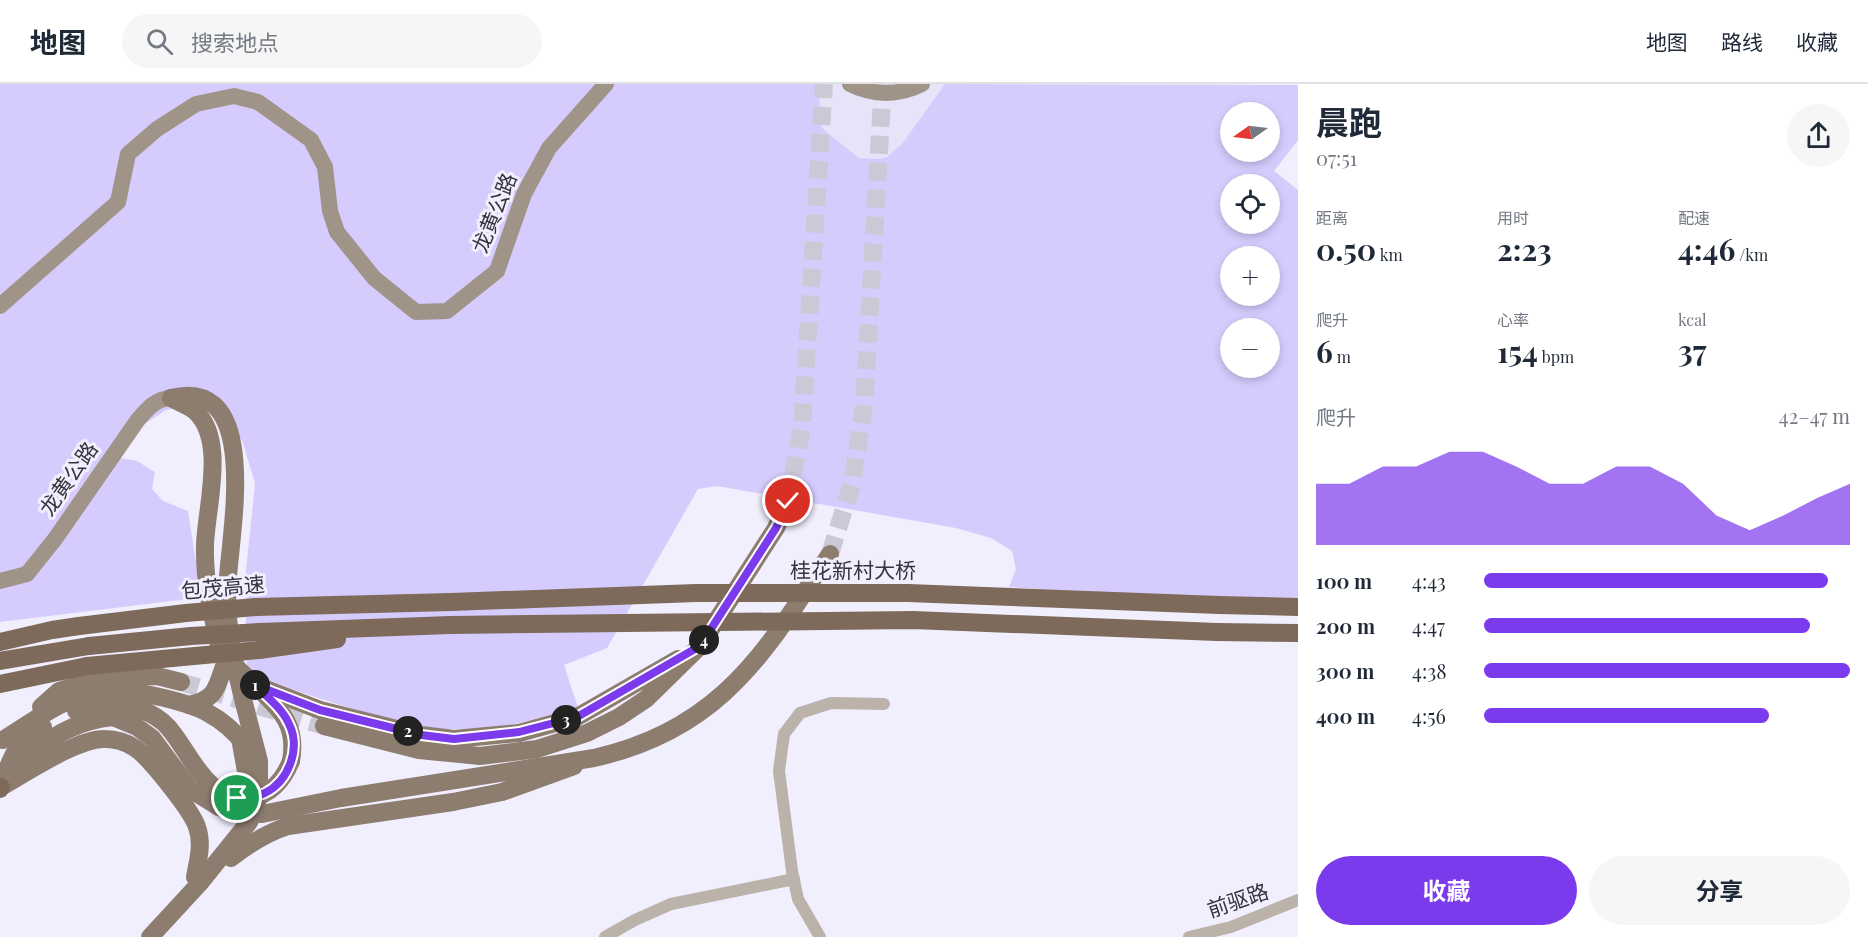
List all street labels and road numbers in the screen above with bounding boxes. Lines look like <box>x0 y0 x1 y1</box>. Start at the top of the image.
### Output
street label: 龙黄公路 <box>464 168 522 256</box>
street label: 龙黄公路 <box>32 435 103 520</box>
street label: 桂花新村大桥 <box>790 555 916 583</box>
street label: 包茂高速 <box>180 568 266 604</box>
street label: 前驱路 <box>1203 876 1272 923</box>

